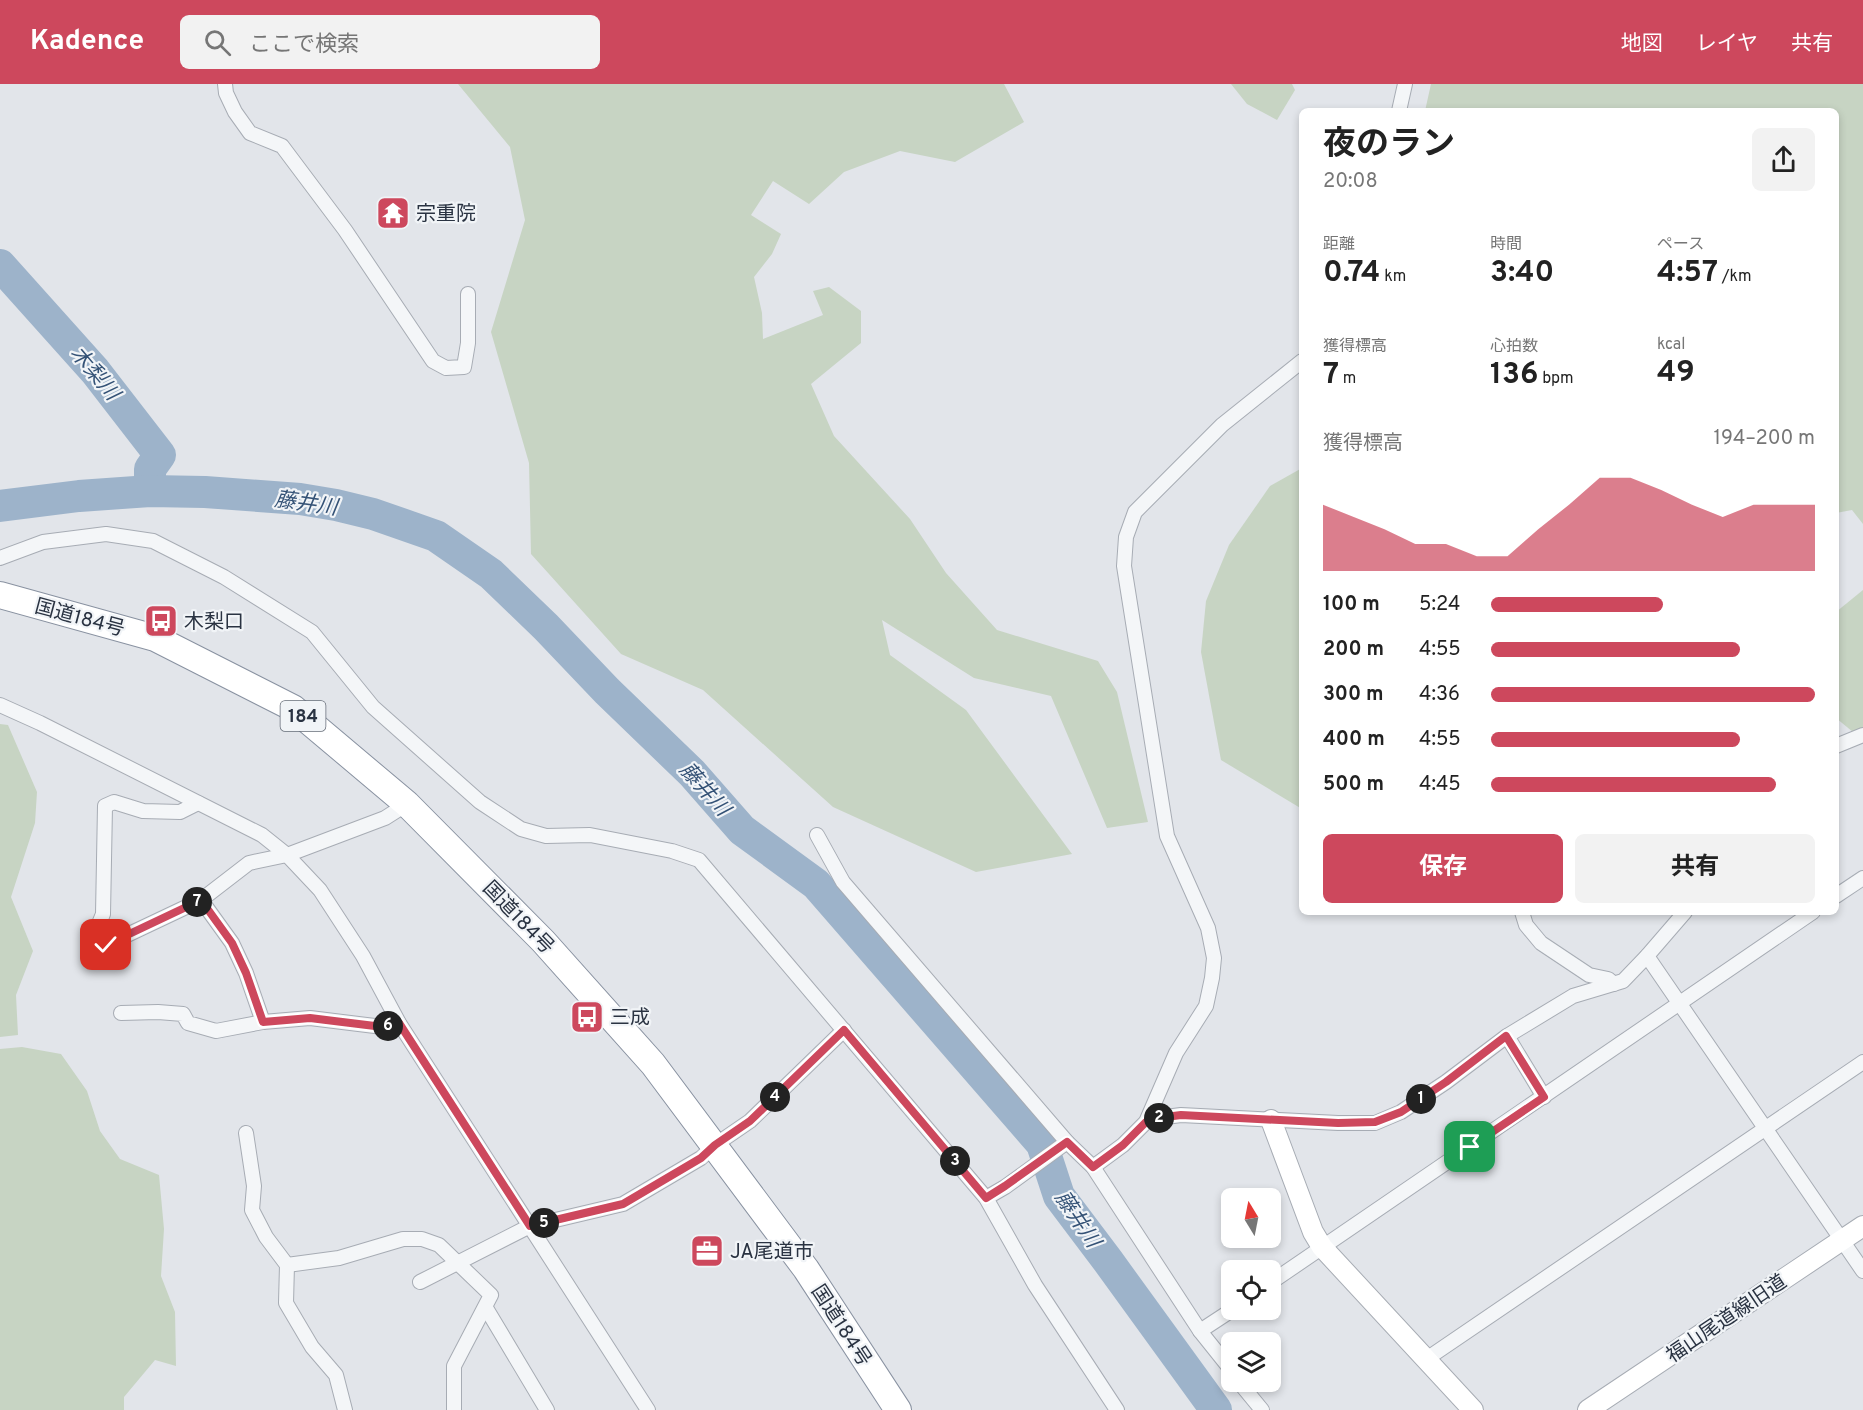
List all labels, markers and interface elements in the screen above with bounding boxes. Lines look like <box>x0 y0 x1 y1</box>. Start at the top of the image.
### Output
search box <box>180 15 600 69</box>
text: Kadence <box>30 24 144 60</box>
icon: search <box>201 26 234 59</box>
text: 地図 <box>1621 31 1663 58</box>
text: レイヤ <box>1696 31 1758 58</box>
text: 共有 <box>1791 31 1833 58</box>
text: ここで検索 <box>249 32 359 59</box>
text: 夜のラン <box>1323 125 1455 167</box>
button: share <box>1752 128 1815 191</box>
text: 20:08 <box>1323 169 1378 195</box>
temple icon: 宗重院 <box>375 195 411 231</box>
place label: 宗重院 <box>416 202 476 228</box>
text: 距離 <box>1323 235 1355 255</box>
text: 時間 <box>1490 235 1522 255</box>
text: ペース <box>1657 235 1704 255</box>
text: 0.74 <box>1323 255 1380 292</box>
text: 3:40 <box>1490 255 1554 292</box>
text: 4:57 <box>1657 255 1718 292</box>
text: km <box>1380 267 1406 287</box>
text: /km <box>1718 267 1752 287</box>
text: kcal <box>1657 335 1685 355</box>
text: 獲得標高 <box>1323 337 1387 357</box>
text: 心拍数 <box>1490 337 1538 357</box>
water label: 木梨川 <box>63 341 126 408</box>
text: 49 <box>1657 355 1695 392</box>
text: 7 <box>1323 357 1339 394</box>
text: 136 <box>1490 357 1538 394</box>
text: m <box>1339 369 1356 389</box>
text: bpm <box>1538 369 1574 389</box>
text: 194–200 m <box>1714 426 1815 452</box>
text: 獲得標高 <box>1323 431 1403 457</box>
water label: 藤井川 <box>273 487 341 523</box>
text: 100 m <box>1323 592 1380 618</box>
text: 5:24 <box>1419 592 1460 618</box>
street label: 国道184号 <box>32 594 127 643</box>
bus stop icon: 木梨口 <box>143 603 179 639</box>
place label: 木梨口 <box>184 610 244 636</box>
text: 200 m <box>1323 637 1384 663</box>
text: 4:55 <box>1419 637 1461 663</box>
text: 300 m <box>1323 682 1384 708</box>
text: 4:36 <box>1419 682 1460 708</box>
road number: 184 <box>280 701 326 731</box>
text: 400 m <box>1323 727 1385 753</box>
text: 4:55 <box>1419 727 1461 753</box>
water label: 藤井川 <box>673 758 736 824</box>
text: 500 m <box>1323 772 1384 798</box>
text: 4:45 <box>1419 772 1461 798</box>
button: 保存 <box>1323 834 1563 903</box>
button: 共有 <box>1575 834 1815 903</box>
street label: 国道184号 <box>476 876 559 961</box>
pin: 7 <box>182 887 212 917</box>
text: 7 <box>193 892 201 912</box>
pin <box>80 919 131 970</box>
icon: check <box>89 928 122 961</box>
bus stop icon: 三成 <box>569 999 605 1035</box>
place label: 三成 <box>610 1006 650 1032</box>
pin: 6 <box>373 1011 403 1041</box>
text: 6 <box>383 1016 393 1036</box>
pin: 4 <box>760 1082 790 1112</box>
pin: 1 <box>1406 1084 1436 1114</box>
text: 4 <box>770 1087 780 1107</box>
text: 1 <box>1418 1089 1424 1109</box>
pin: 2 <box>1144 1103 1174 1133</box>
text: 2 <box>1154 1108 1164 1128</box>
pin <box>1444 1121 1495 1172</box>
icon: arrive <box>1453 1130 1486 1163</box>
pin: 3 <box>940 1146 970 1176</box>
text: 3 <box>950 1151 960 1171</box>
water label: 藤井川 <box>1048 1186 1107 1255</box>
north arrow <box>1221 1188 1281 1248</box>
map controls <box>1221 1188 1281 1392</box>
pin: 5 <box>529 1208 559 1238</box>
text: 5 <box>539 1213 549 1233</box>
office icon: JA尾道市 <box>689 1233 725 1269</box>
place label: JA尾道市 <box>730 1240 814 1266</box>
button: locate <box>1221 1260 1281 1320</box>
street label: 福山尾道線旧道 <box>1662 1270 1792 1370</box>
street label: 国道184号 <box>804 1280 876 1372</box>
button: layers <box>1221 1332 1281 1392</box>

